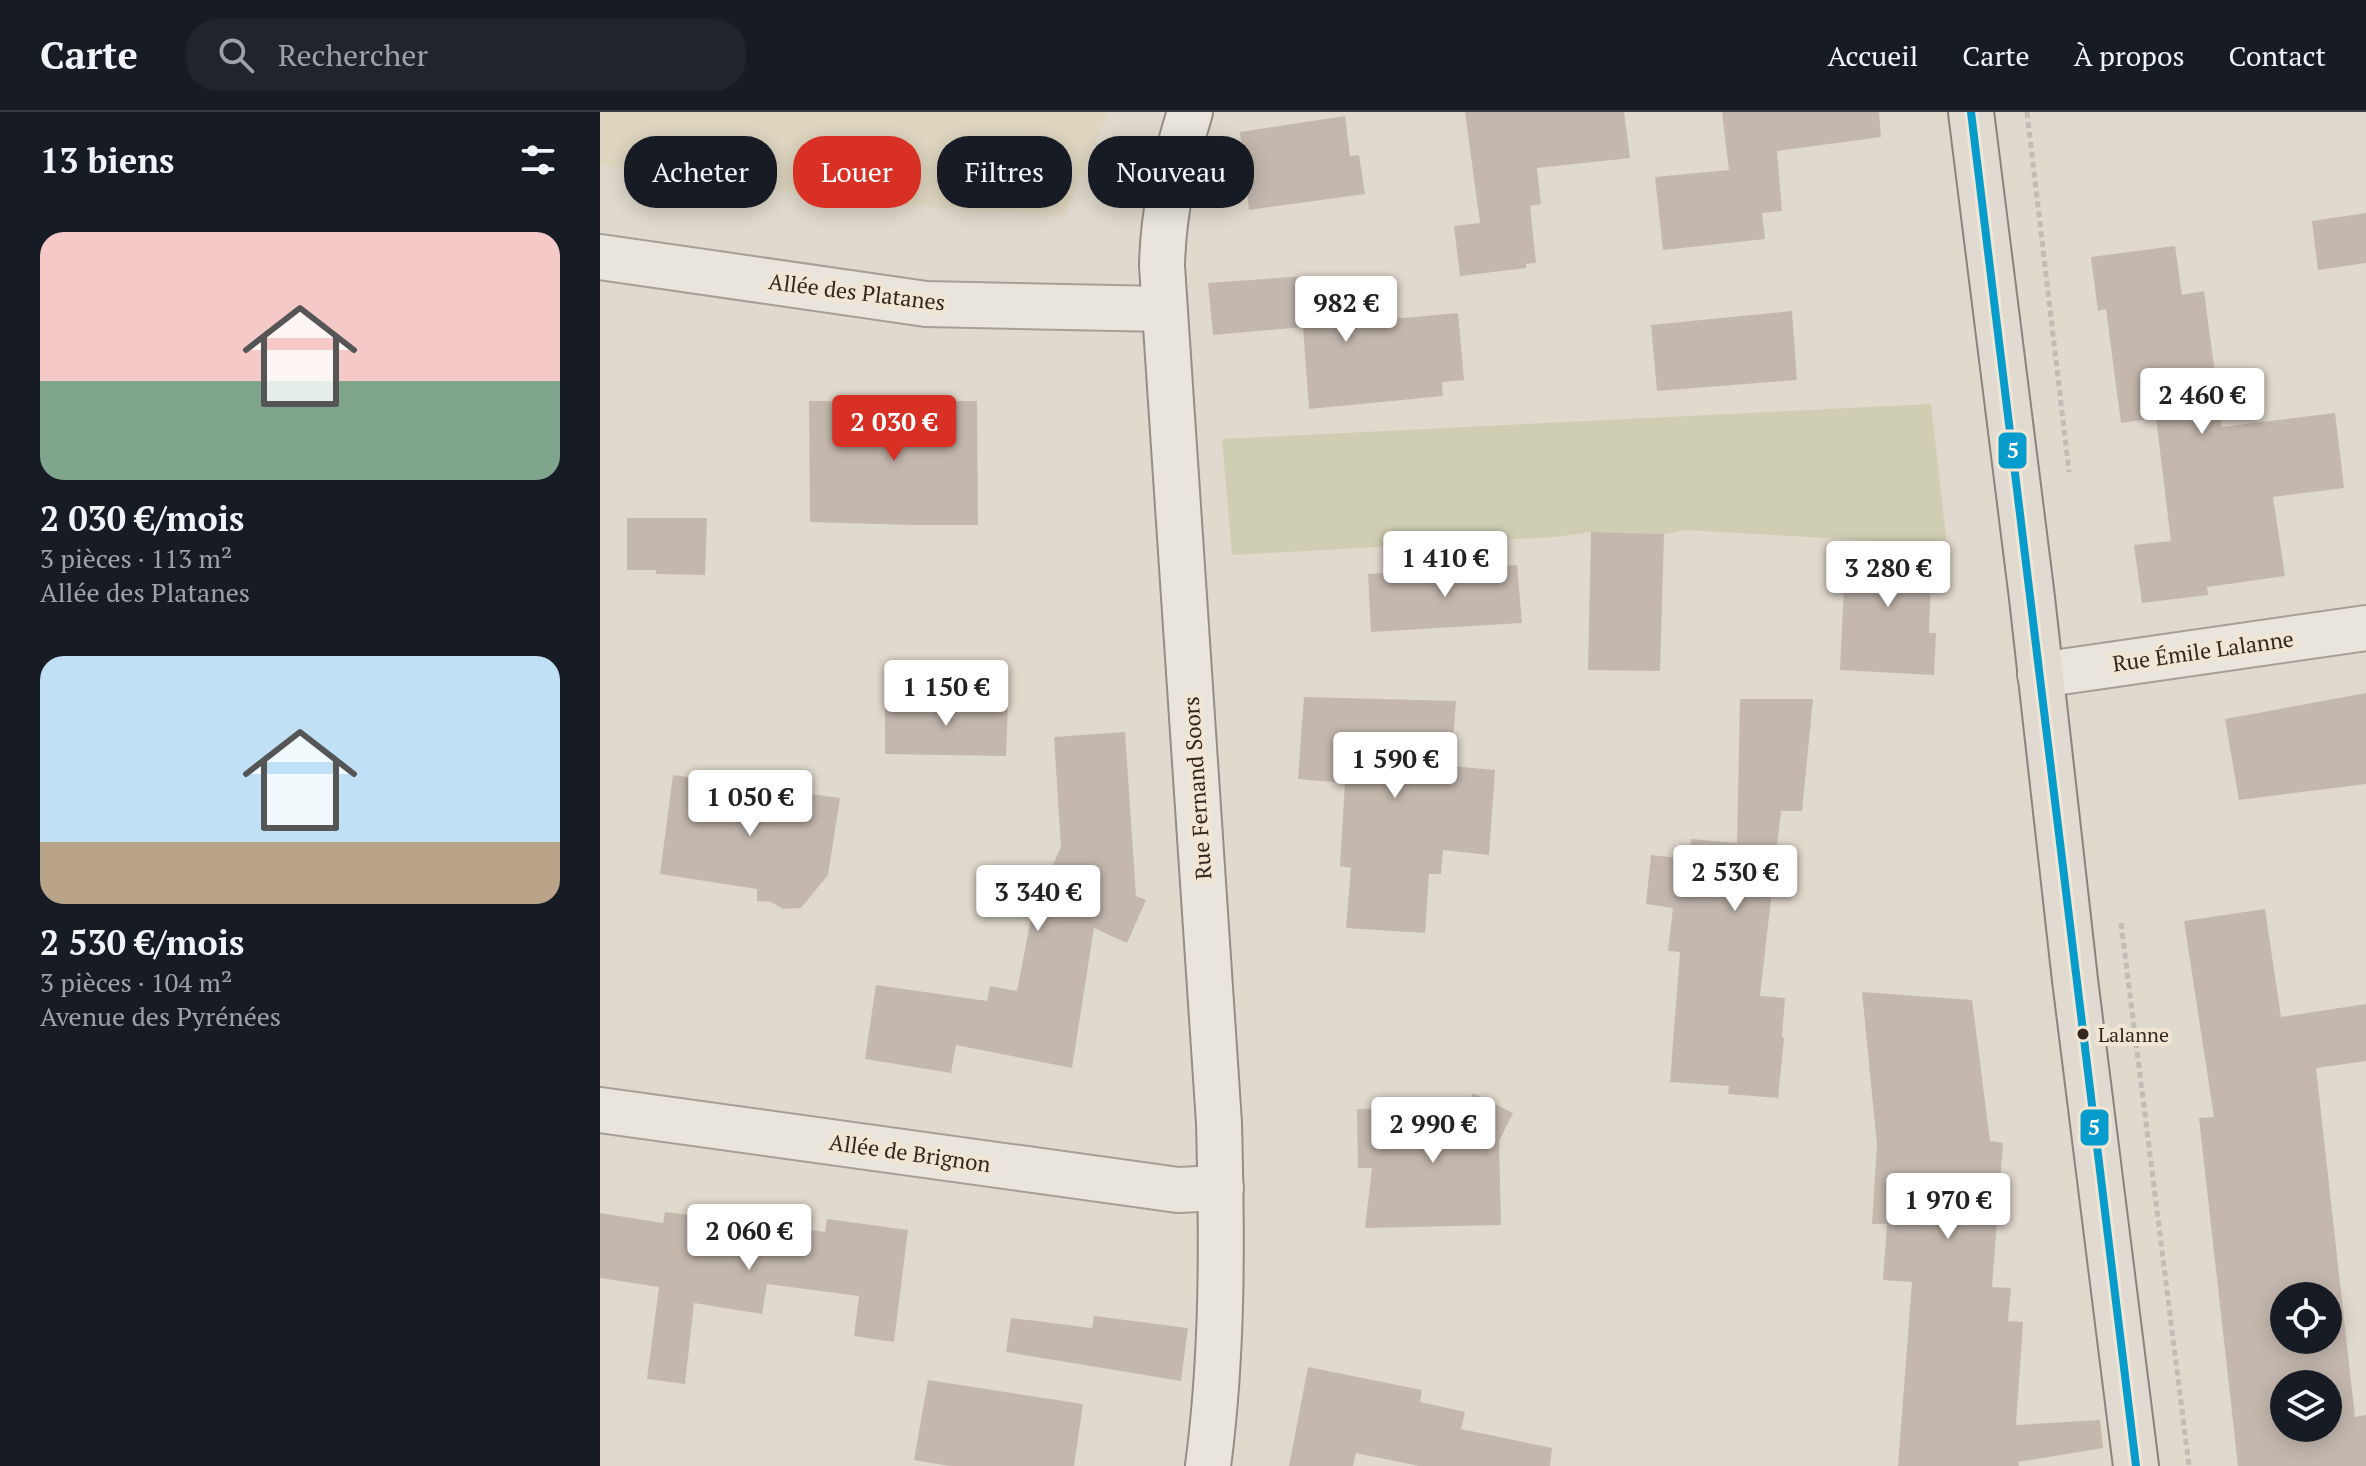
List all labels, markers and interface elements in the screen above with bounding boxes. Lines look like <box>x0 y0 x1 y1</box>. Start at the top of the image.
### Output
search box <box>186 19 746 91</box>
text: Carte <box>40 30 138 80</box>
icon: search <box>214 33 258 77</box>
text: Rechercher <box>278 35 428 75</box>
text: Accueil <box>1828 37 1918 74</box>
text: Carte <box>1962 37 2030 74</box>
text: À propos <box>2074 37 2185 74</box>
text: Contact <box>2229 37 2326 74</box>
chip: Acheter <box>624 136 777 208</box>
chip: Louer <box>793 136 921 208</box>
chip: Filtres <box>937 136 1072 208</box>
chip: Nouveau <box>1088 136 1254 208</box>
text: 13 biens <box>40 138 174 183</box>
icon: filters <box>516 138 560 182</box>
street label: Allée des Platanes <box>767 266 947 317</box>
pin: 982 € <box>1290 276 1402 344</box>
icon: home <box>228 284 372 428</box>
text: 982 € <box>1313 285 1379 319</box>
pin: 2 460 € <box>2128 368 2276 436</box>
text: 2 460 € <box>2158 377 2246 411</box>
pin: 2 030 € <box>820 395 968 463</box>
text: 2 030 € <box>850 404 938 438</box>
line badge: 5 <box>1997 431 2028 470</box>
text: 5 <box>2007 435 2019 464</box>
text: 2 030 €/mois <box>40 496 244 541</box>
pin: 1 410 € <box>1371 531 1519 599</box>
text: 1 410 € <box>1401 540 1489 574</box>
text: 3 pièces · 113 m² <box>40 541 232 575</box>
pin: 3 280 € <box>1814 541 1962 609</box>
text: 3 280 € <box>1844 550 1932 584</box>
text: Allée des Platanes <box>40 575 250 609</box>
street label: Rue Émile Lalanne <box>2110 623 2295 678</box>
pin: 1 150 € <box>872 660 1020 728</box>
text: 1 150 € <box>902 669 990 703</box>
street label: Rue Fernand Soors <box>1176 696 1217 881</box>
icon: home <box>228 708 372 852</box>
pin: 1 590 € <box>1321 732 1469 800</box>
text: 1 590 € <box>1351 741 1439 775</box>
pin: 1 050 € <box>676 770 824 838</box>
text: 1 050 € <box>706 779 794 813</box>
pin: 2 530 € <box>1661 845 1809 913</box>
text: 2 530 € <box>1691 854 1779 888</box>
pin: 3 340 € <box>964 865 1112 933</box>
text: 3 340 € <box>994 874 1082 908</box>
text: 2 530 €/mois <box>40 920 244 965</box>
text: 3 pièces · 104 m² <box>40 965 232 999</box>
text: Avenue des Pyrénées <box>40 999 281 1033</box>
place label: Lalanne <box>2098 1021 2169 1048</box>
marker: Lalanne <box>2075 1026 2091 1042</box>
pin: 2 990 € <box>1359 1097 1507 1165</box>
text: 2 990 € <box>1389 1106 1477 1140</box>
line badge: 5 <box>2079 1108 2110 1147</box>
text: 5 <box>2088 1112 2100 1141</box>
street label: Allée de Brignon <box>827 1127 993 1178</box>
pin: 1 970 € <box>1874 1173 2022 1241</box>
text: 1 970 € <box>1904 1182 1992 1216</box>
pin: 2 060 € <box>675 1204 823 1272</box>
text: 2 060 € <box>705 1213 793 1247</box>
map controls <box>2270 1282 2342 1442</box>
button: locate <box>2270 1282 2342 1354</box>
button: layers <box>2270 1370 2342 1442</box>

